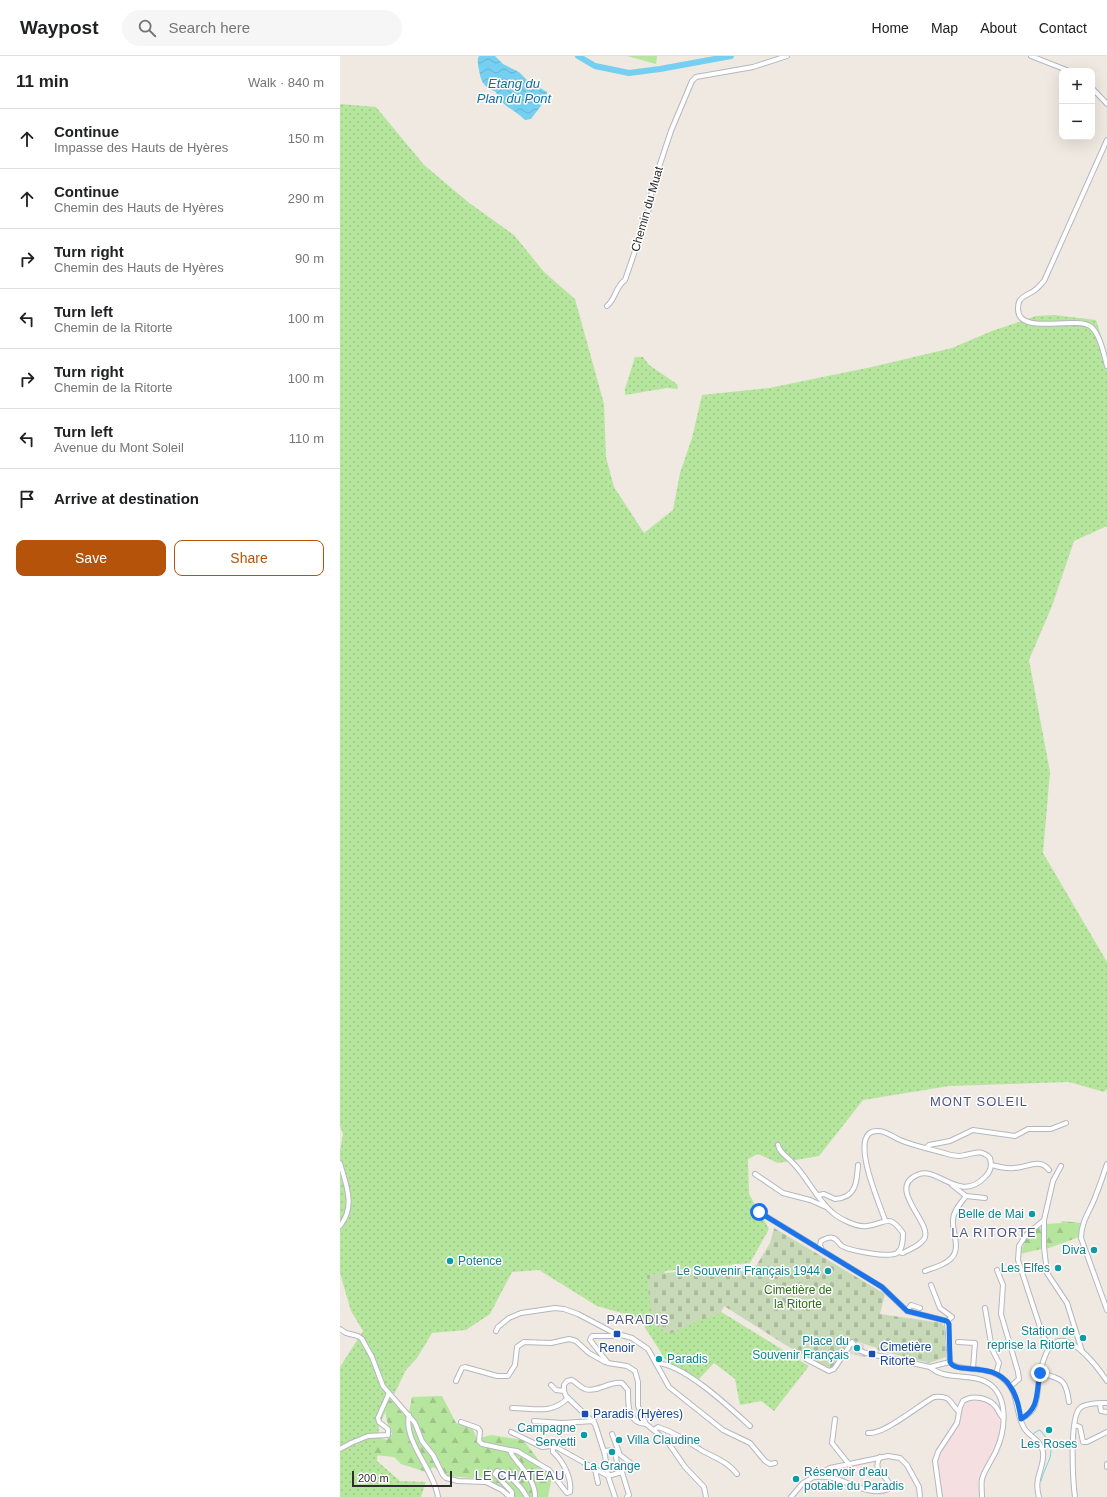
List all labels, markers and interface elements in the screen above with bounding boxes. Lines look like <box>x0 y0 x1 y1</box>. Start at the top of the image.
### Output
search box <box>122 10 402 46</box>
text: Waypost <box>20 17 98 38</box>
icon: search <box>136 17 158 39</box>
text: Search here <box>168 19 250 36</box>
text: Home <box>872 20 909 36</box>
text: Map <box>931 20 958 36</box>
text: About <box>980 20 1017 36</box>
text: Contact <box>1039 20 1087 36</box>
map controls <box>1059 68 1095 140</box>
button: + <box>1059 68 1095 104</box>
text: 11 min <box>16 72 69 91</box>
text: Walk · 840 m <box>248 75 324 90</box>
water label: Etang du Plan du Pont <box>477 76 553 106</box>
button: − <box>1059 104 1095 140</box>
text: Continue <box>54 123 119 140</box>
icon: ahead <box>16 128 38 150</box>
text: 150 m <box>288 131 324 146</box>
text: Impasse des Hauts de Hyères <box>54 140 228 155</box>
street label: Chemin du Muat <box>628 164 666 253</box>
text: Continue <box>54 183 119 200</box>
icon: ahead <box>16 188 38 210</box>
text: 290 m <box>288 191 324 206</box>
text: Chemin des Hauts de Hyères <box>54 200 224 215</box>
text: Turn right <box>54 243 124 260</box>
icon: right <box>16 248 38 270</box>
text: 90 m <box>295 251 324 266</box>
text: Chemin des Hauts de Hyères <box>54 260 224 275</box>
text: Turn left <box>54 303 113 320</box>
icon: left <box>16 308 38 330</box>
text: 100 m <box>288 311 324 326</box>
text: Chemin de la Ritorte <box>54 320 173 335</box>
text: Turn right <box>54 363 124 380</box>
icon: right <box>16 368 38 390</box>
text: 100 m <box>288 371 324 386</box>
text: Chemin de la Ritorte <box>54 380 173 395</box>
text: Turn left <box>54 423 113 440</box>
icon: left <box>16 428 38 450</box>
text: 110 m <box>289 431 324 446</box>
text: Avenue du Mont Soleil <box>54 440 184 455</box>
icon: arrive <box>16 488 38 510</box>
text: Arrive at destination <box>54 490 199 507</box>
button: Save <box>16 540 166 576</box>
button: Share <box>174 540 324 576</box>
district label: MONT SOLEIL <box>930 1094 1028 1109</box>
route start <box>750 1203 768 1221</box>
place label: Belle de Mai <box>958 1207 1024 1221</box>
marker: Belle de Mai <box>1027 1209 1037 1219</box>
district label: LA RITORTE <box>951 1225 1037 1240</box>
place label: Diva <box>1062 1243 1086 1257</box>
marker: Diva <box>1089 1245 1099 1255</box>
place label: Potence <box>458 1254 502 1268</box>
marker: Potence <box>445 1256 455 1266</box>
place label: Les Elfes <box>1001 1261 1050 1275</box>
marker: Les Elfes <box>1053 1263 1063 1273</box>
place label: Le Souvenir Français 1944 <box>677 1264 820 1278</box>
marker: Le Souvenir Français 1944 <box>823 1266 833 1276</box>
park label: Cimetière de la Ritorte <box>764 1283 832 1311</box>
district label: PARADIS <box>606 1312 670 1327</box>
place label: Station de reprise la Ritorte <box>987 1324 1075 1352</box>
marker: Renoir <box>612 1329 622 1339</box>
marker: Station de reprise la Ritorte <box>1078 1333 1088 1343</box>
place label: Place du Souvenir Français <box>752 1334 849 1362</box>
place label: Cimetière Ritorte <box>880 1340 932 1368</box>
place label: Renoir <box>599 1341 635 1355</box>
marker: Place du Souvenir Français <box>852 1343 862 1353</box>
marker: Cimetière Ritorte <box>867 1349 877 1359</box>
place label: Paradis <box>667 1352 708 1366</box>
marker: Paradis <box>654 1354 664 1364</box>
route end <box>1031 1364 1049 1382</box>
place label: Paradis (Hyères) <box>593 1407 683 1421</box>
marker: Paradis (Hyères) <box>580 1409 590 1419</box>
place label: Campagne Servetti <box>517 1421 576 1449</box>
marker: Les Roses <box>1044 1425 1054 1435</box>
marker: Campagne Servetti <box>579 1430 589 1440</box>
place label: Villa Claudine <box>627 1433 700 1447</box>
marker: Villa Claudine <box>614 1435 624 1445</box>
place label: Les Roses <box>1021 1437 1077 1451</box>
marker: La Grange <box>607 1447 617 1457</box>
place label: La Grange <box>584 1459 641 1473</box>
place label: Réservoir d'eau potable du Paradis <box>804 1465 904 1493</box>
district label: LE CHATEAU <box>475 1468 565 1483</box>
scale bar <box>352 1469 452 1488</box>
text: 200 m <box>358 1472 389 1484</box>
marker: Réservoir d'eau potable du Paradis <box>791 1474 801 1484</box>

